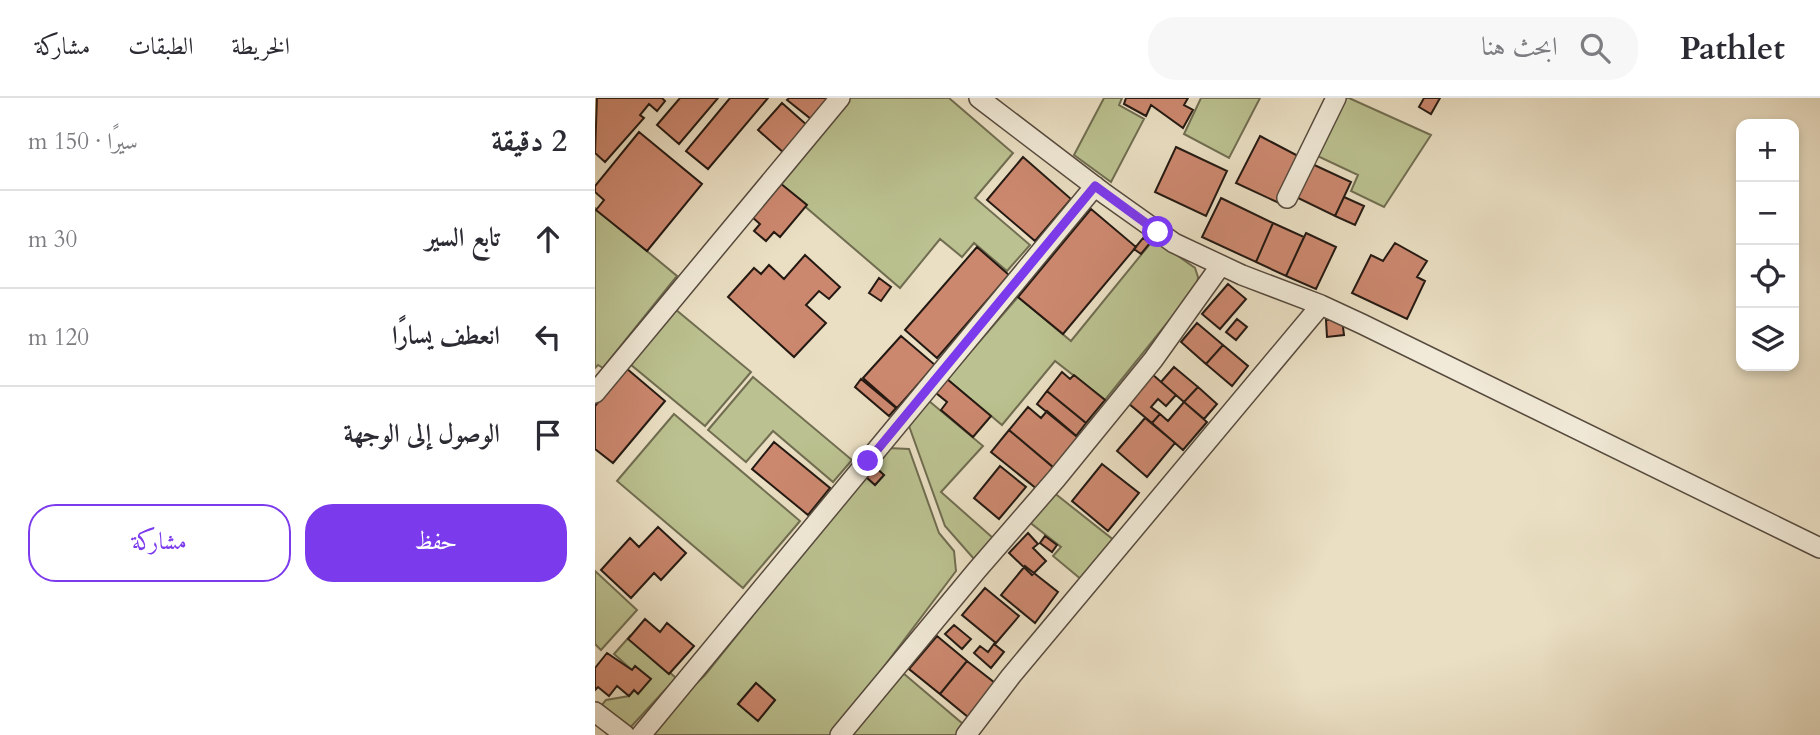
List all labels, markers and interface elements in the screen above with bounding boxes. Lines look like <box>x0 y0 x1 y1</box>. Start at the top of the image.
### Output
search box <box>1148 17 1638 80</box>
text: Pathlet <box>1680 26 1785 71</box>
text: ابحث هنا <box>1481 29 1558 64</box>
icon: search <box>1576 29 1614 67</box>
text: مشاركة <box>35 30 90 63</box>
text: الطبقات <box>128 30 194 63</box>
text: الخريطة <box>232 30 290 63</box>
map controls <box>1736 119 1799 371</box>
button: + <box>1736 119 1799 182</box>
text: 2 دقيقة <box>491 121 567 162</box>
text: سيرًا · 150 m <box>28 126 138 157</box>
button: − <box>1736 182 1799 245</box>
route start <box>1142 216 1173 247</box>
text: تابع السير <box>425 220 500 255</box>
icon: ahead <box>529 220 567 258</box>
text: 30 m <box>28 224 77 255</box>
button: locate <box>1736 245 1799 308</box>
button: layers <box>1736 308 1799 371</box>
text: انعطف يسارًا <box>392 318 500 353</box>
icon: left <box>529 318 567 356</box>
text: 120 m <box>28 322 89 353</box>
text: الوصول إلى الوجهة <box>344 416 500 451</box>
icon: arrive <box>529 416 567 454</box>
route end <box>852 445 883 476</box>
button: مشاركة <box>28 504 291 582</box>
button: حفظ <box>305 504 567 582</box>

